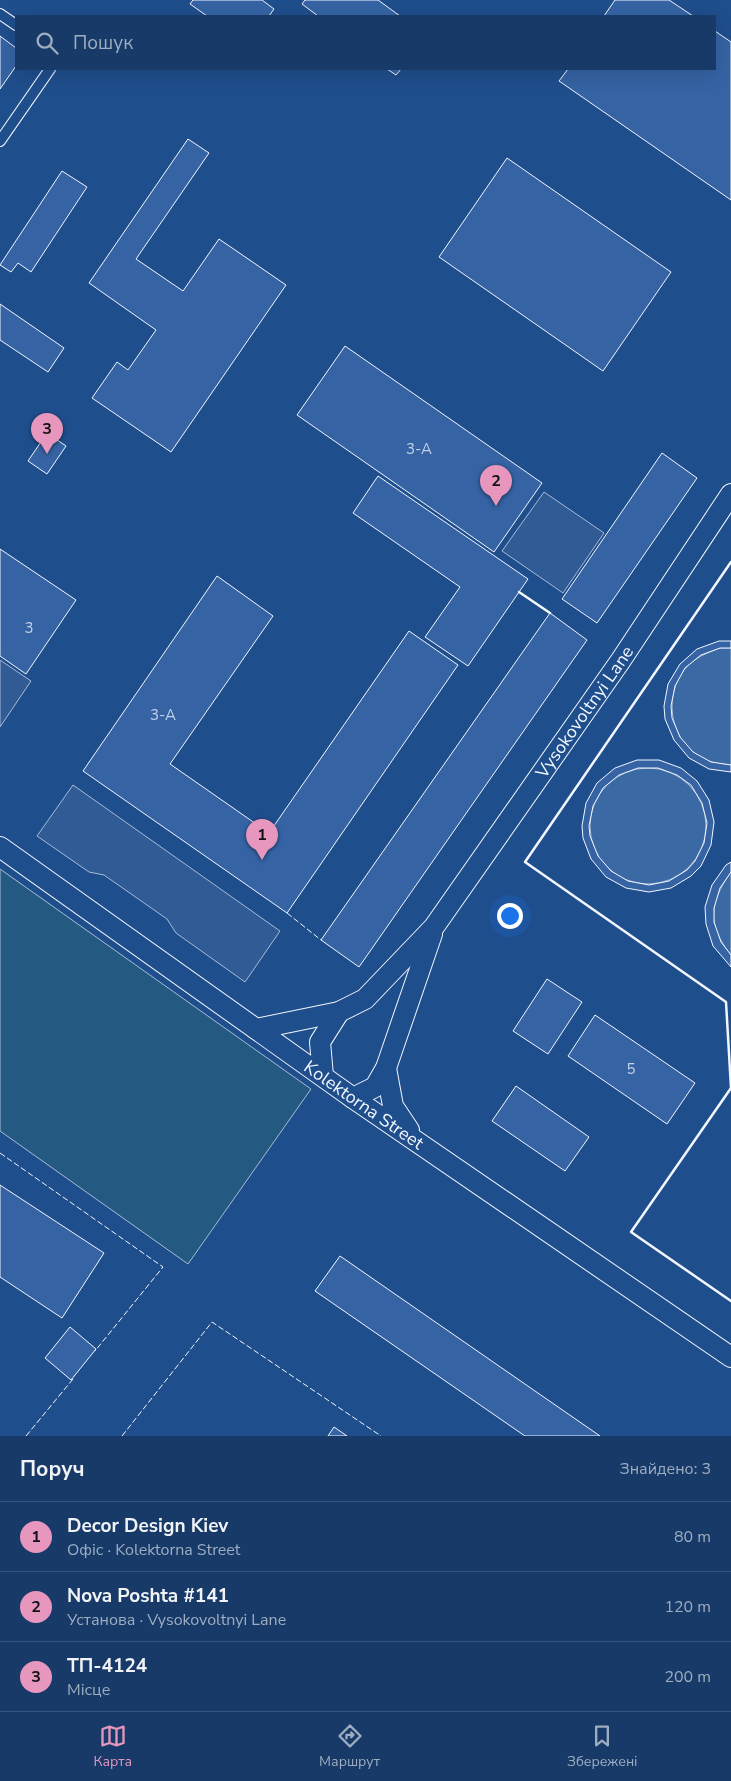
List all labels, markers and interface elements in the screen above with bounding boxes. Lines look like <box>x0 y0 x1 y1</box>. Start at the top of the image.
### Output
search box <box>15 15 716 70</box>
icon: search <box>33 29 61 57</box>
text: Пошук <box>73 30 133 56</box>
pin: 3 <box>31 413 63 454</box>
house number: 3-А <box>406 439 432 459</box>
pin: 2 <box>480 465 512 506</box>
house number: 3 <box>24 618 34 638</box>
street label: Vysokovoltnyi Lane <box>529 641 639 784</box>
house number: 3-А <box>150 705 176 725</box>
pin: 1 <box>246 819 278 860</box>
your location <box>497 903 523 929</box>
street label: Kolektorna Street <box>299 1055 429 1155</box>
house number: 5 <box>626 1059 636 1079</box>
text: Поруч <box>20 1455 85 1483</box>
text: Знайдено: 3 <box>619 1458 711 1480</box>
text: Decor Design Kiev <box>67 1513 228 1539</box>
text: 1 <box>31 1526 41 1548</box>
text: 80 m <box>674 1526 711 1548</box>
text: Офіс · Kolektorna Street <box>67 1539 240 1561</box>
text: Nova Poshta #141 <box>67 1583 229 1609</box>
text: 2 <box>31 1596 41 1618</box>
text: 120 m <box>664 1596 711 1618</box>
text: Установа · Vysokovoltnyi Lane <box>67 1609 286 1631</box>
text: ТП-4124 <box>67 1653 147 1679</box>
text: 3 <box>31 1666 41 1688</box>
text: 200 m <box>664 1666 711 1688</box>
text: Місце <box>67 1679 110 1701</box>
tab: Карта <box>94 1722 132 1771</box>
tab: Маршрут <box>319 1722 380 1771</box>
tab: Збережені <box>567 1722 637 1771</box>

